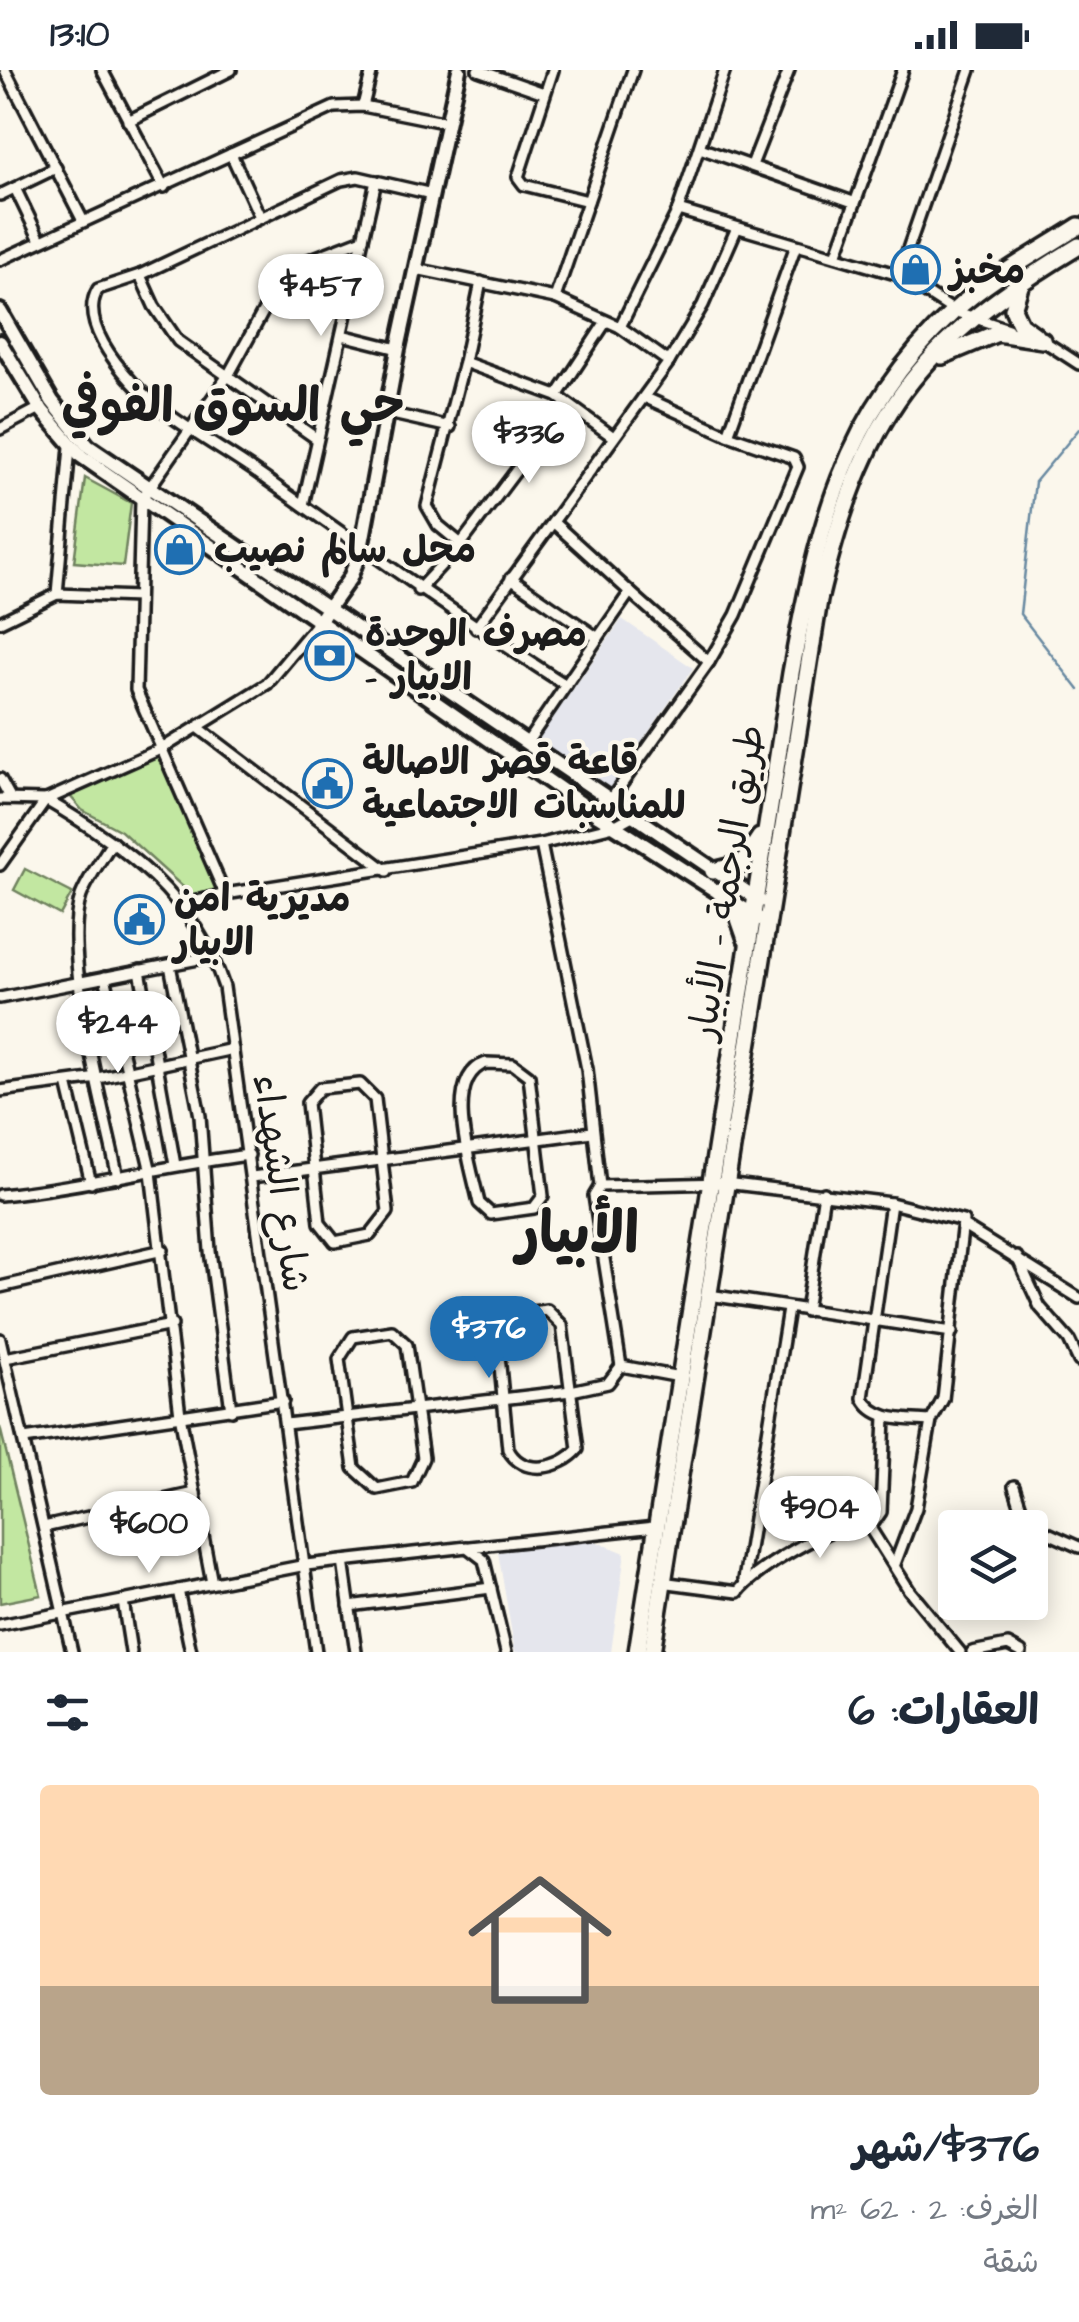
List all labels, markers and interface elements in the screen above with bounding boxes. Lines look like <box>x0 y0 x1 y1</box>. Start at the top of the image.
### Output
text: 13:10 <box>50 9 109 61</box>
shop icon: مخبز <box>889 244 941 296</box>
place label: مخبز <box>946 246 1025 298</box>
pin: $457 <box>262 254 380 339</box>
text: $457 <box>280 264 362 309</box>
district label: حي السوق الفوفي <box>61 371 405 447</box>
pin: $336 <box>470 401 588 486</box>
text: $336 <box>494 411 564 456</box>
shop icon: محل سالم نصيب <box>153 523 205 575</box>
place label: محل سالم نصيب <box>214 525 476 578</box>
place label: مصرف الوحدة - الابيار <box>365 609 587 705</box>
bank icon: مصرف الوحدة - الابيار <box>304 629 356 681</box>
street label: طريق الرجمة - الأبيار <box>676 721 779 1046</box>
place label: قاعة قصر الاصالة للمناسبات الاجتماعية <box>362 737 686 833</box>
public building icon: قاعة قصر الاصالة للمناسبات الاجتماعية <box>301 757 353 809</box>
place label: مديرية امن الابيار <box>171 874 351 970</box>
public building icon: مديرية امن الابيار <box>113 894 165 946</box>
pin: $244 <box>59 991 177 1076</box>
text: $244 <box>78 1001 158 1046</box>
street label: شارع الشهداء <box>239 1071 321 1295</box>
district label: الأبيار <box>512 1194 639 1275</box>
pin: $376 <box>430 1296 548 1381</box>
text: $376 <box>452 1306 526 1351</box>
pin: $904 <box>761 1476 879 1561</box>
text: $904 <box>781 1486 859 1531</box>
pin: $600 <box>90 1491 208 1576</box>
text: $600 <box>110 1501 188 1546</box>
map controls <box>938 1510 1048 1620</box>
button: layers <box>938 1510 1048 1620</box>
text: العقارات: 6 <box>848 1683 1039 1741</box>
icon: filters <box>40 1685 95 1740</box>
icon: home <box>450 1850 630 2030</box>
text: $376/شهر <box>853 2120 1039 2178</box>
text: الغرف: 2 · 62 m² <box>811 2187 1039 2232</box>
text: شقة <box>983 2240 1039 2285</box>

